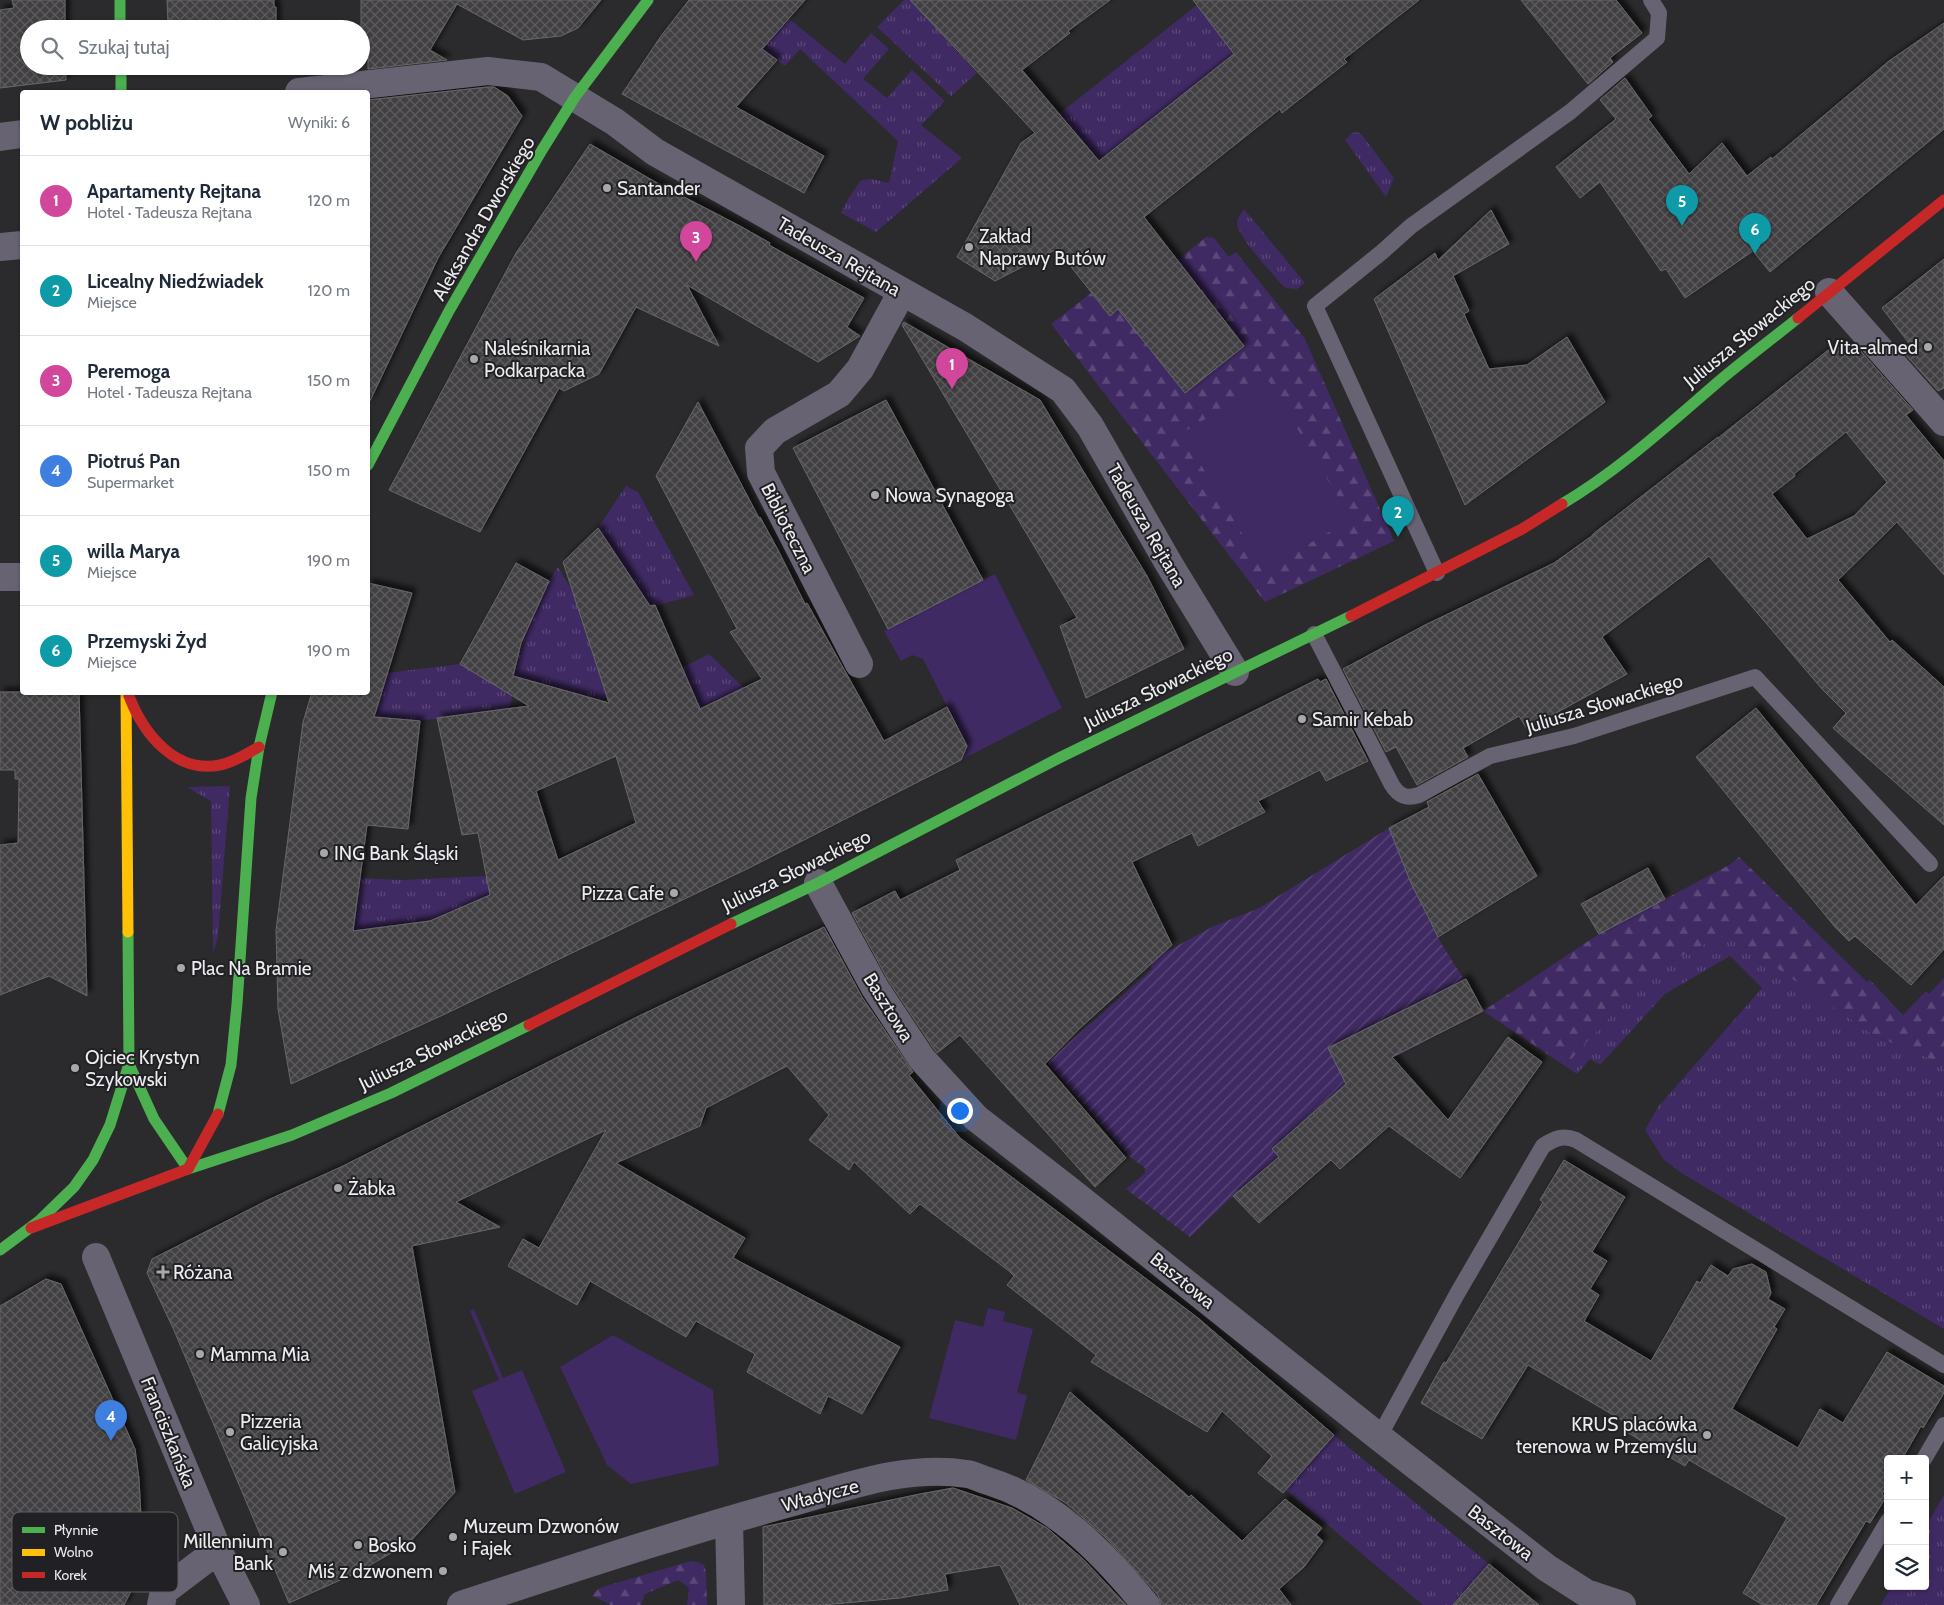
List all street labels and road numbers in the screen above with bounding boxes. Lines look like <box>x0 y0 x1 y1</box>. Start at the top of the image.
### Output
street label: Aleksandra Dworskiego <box>427 132 540 304</box>
street label: Tadeusza Rejtana <box>773 212 905 301</box>
street label: Juliusza Słowackiego <box>1678 272 1820 393</box>
street label: Tadeusza Rejtana <box>1102 459 1191 591</box>
street label: Biblioteczna <box>756 479 821 577</box>
street label: Juliusza Słowackiego <box>1079 642 1236 735</box>
street label: Juliusza Słowackiego <box>1522 669 1685 739</box>
street label: Juliusza Słowackiego <box>717 824 874 917</box>
street label: Basztowa <box>858 969 919 1046</box>
street label: Juliusza Słowackiego <box>354 1003 511 1096</box>
street label: Basztowa <box>1146 1247 1220 1313</box>
street label: Franciszkańska <box>136 1373 201 1491</box>
street label: Władycze <box>779 1474 861 1517</box>
street label: Basztowa <box>1463 1500 1538 1565</box>

